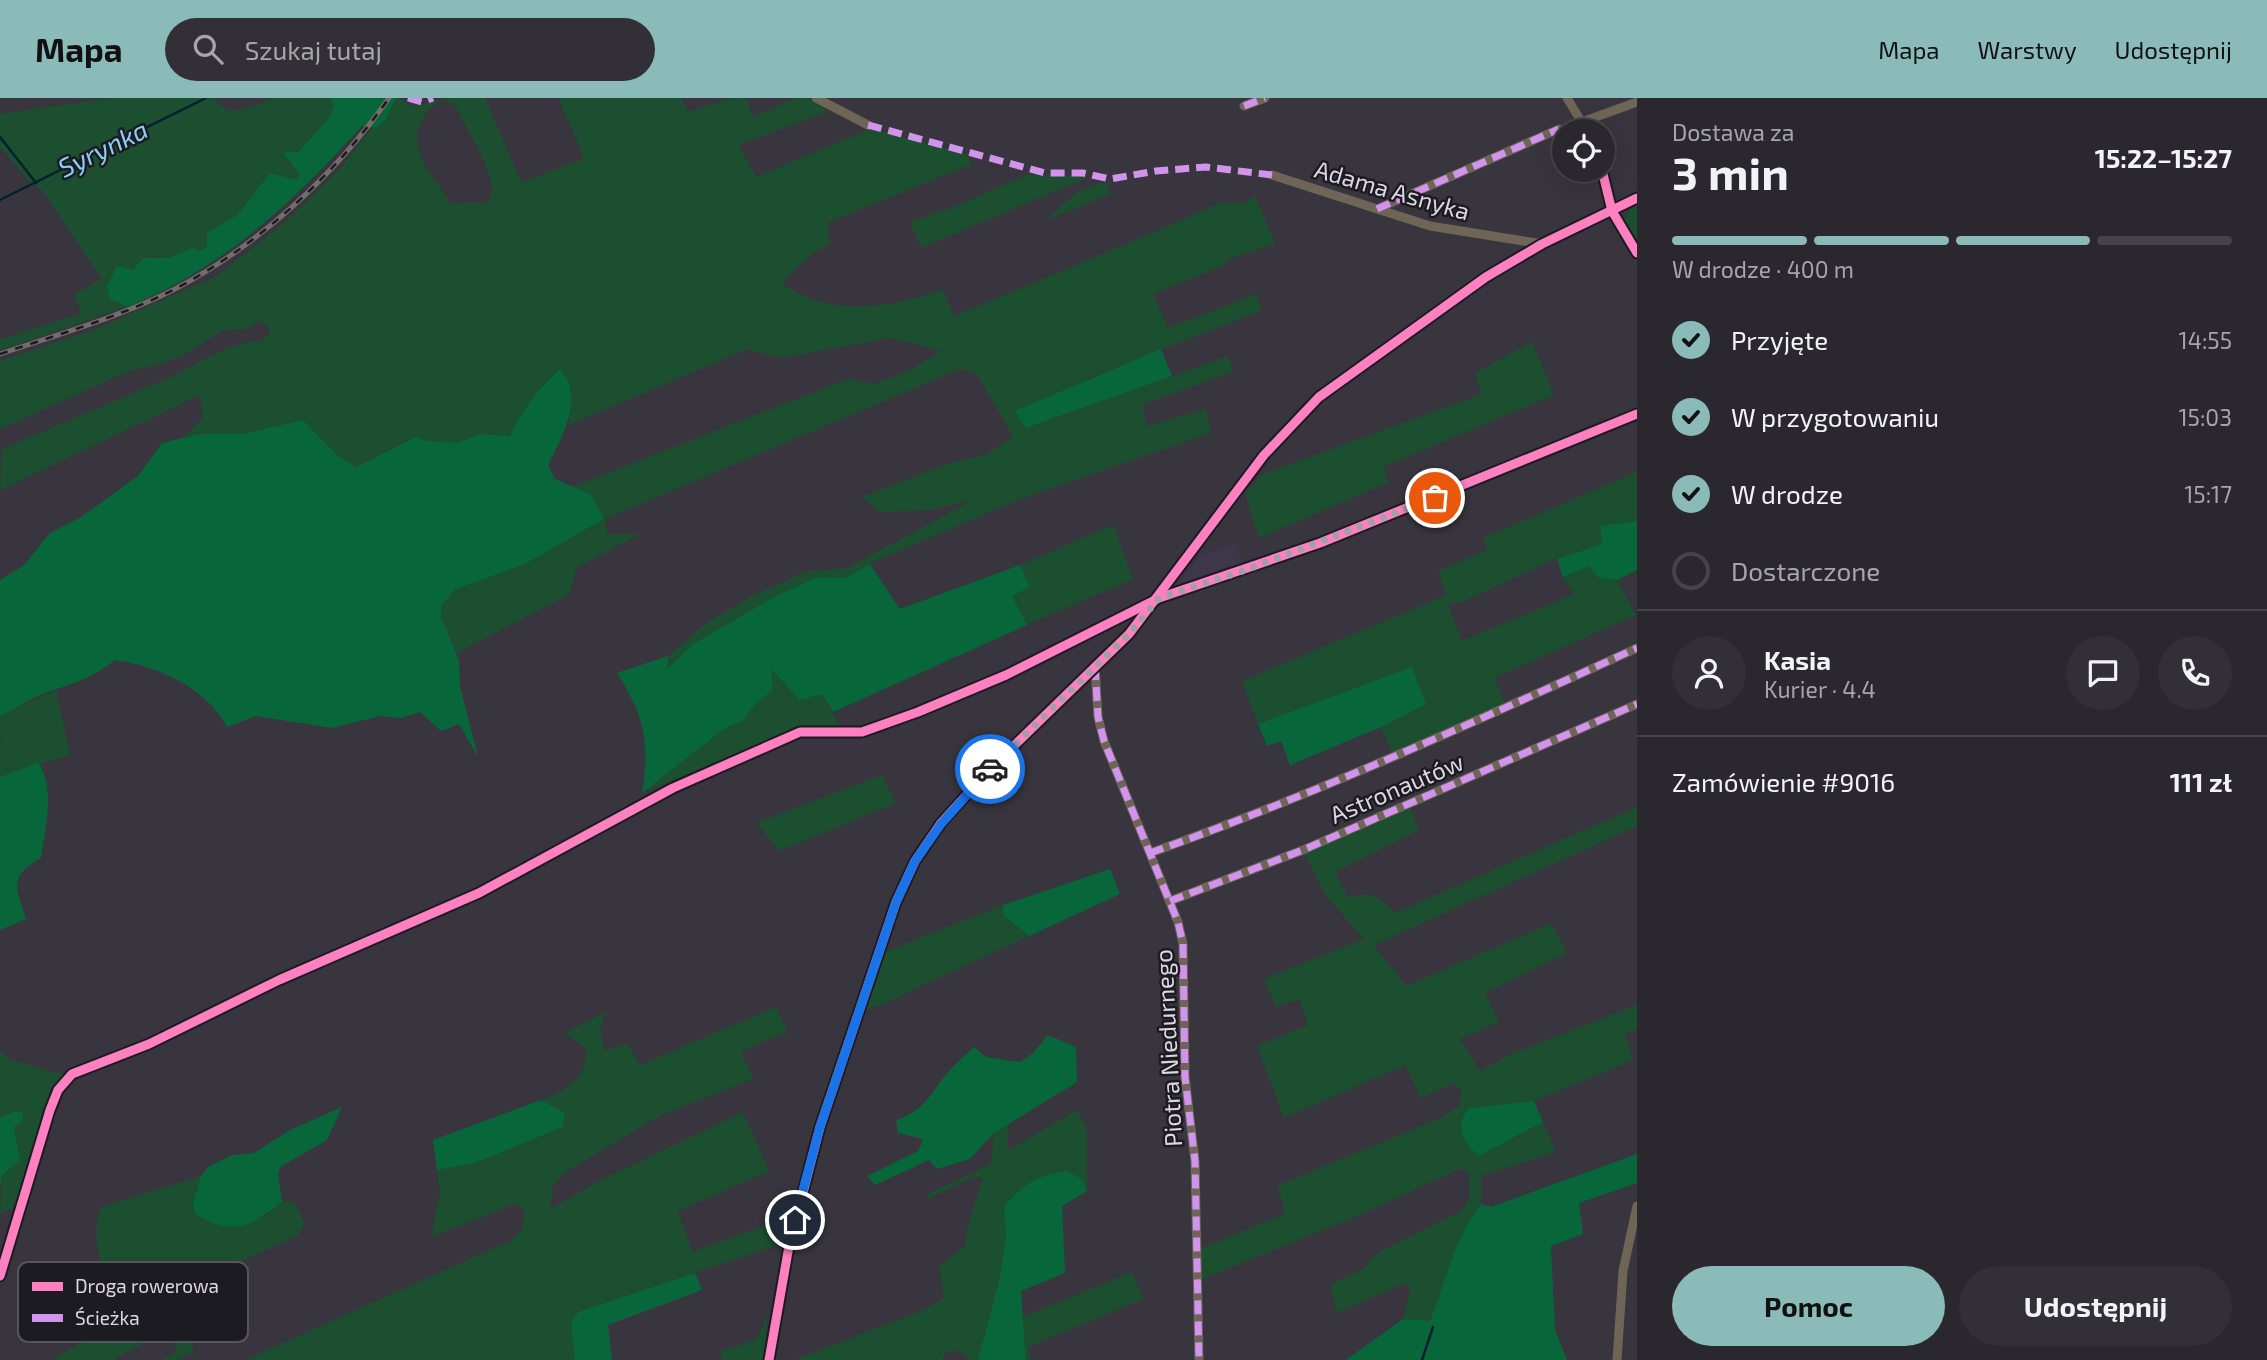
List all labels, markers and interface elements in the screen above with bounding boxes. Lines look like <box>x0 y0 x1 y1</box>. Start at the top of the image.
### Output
search box <box>165 18 655 81</box>
text: Mapa <box>35 29 123 69</box>
icon: search <box>189 30 227 68</box>
text: Szukaj tutaj <box>245 34 382 65</box>
text: Mapa <box>1878 35 1940 64</box>
text: Warstwy <box>1978 35 2077 64</box>
text: Udostępnij <box>2115 35 2232 64</box>
water label: Syrynka <box>52 113 153 184</box>
text: Dostawa za <box>1672 118 1794 146</box>
map controls <box>1552 119 1615 182</box>
button: locate <box>1552 119 1615 182</box>
text: 15:22–15:27 <box>2095 142 2232 173</box>
text: 3 min <box>1672 144 1789 199</box>
street label: Adama Asnyka <box>1312 154 1473 226</box>
text: W drodze · 400 m <box>1672 255 1854 283</box>
icon: check <box>1672 321 1710 359</box>
text: Przyjęte <box>1731 324 1828 355</box>
text: 14:55 <box>2179 326 2232 354</box>
icon: check <box>1672 398 1710 436</box>
text: W przygotowaniu <box>1731 401 1939 432</box>
text: 15:03 <box>2178 403 2232 431</box>
pin <box>1405 468 1465 528</box>
icon: check <box>1672 475 1710 513</box>
text: W drodze <box>1731 478 1843 509</box>
icon: bag <box>1416 479 1454 517</box>
text: 15:17 <box>2184 480 2232 508</box>
text: Dostarczone <box>1731 555 1880 586</box>
button: person <box>1672 636 1746 710</box>
button: chat <box>2066 636 2140 710</box>
button: phone <box>2158 636 2232 710</box>
text: Kasia <box>1764 644 1831 675</box>
text: Kurier · 4.4 <box>1764 675 1876 703</box>
courier <box>955 734 1025 804</box>
street label: Astronautów <box>1325 746 1468 829</box>
icon: car <box>971 750 1009 788</box>
text: Zamówienie #9016 <box>1672 766 1895 797</box>
text: 111 zł <box>2170 766 2232 797</box>
street label: Piotra Niedurnego <box>1148 949 1187 1147</box>
pin <box>765 1190 825 1250</box>
icon: home <box>776 1201 814 1239</box>
legend <box>18 1262 248 1342</box>
button: Pomoc <box>1672 1266 1945 1346</box>
button: Udostępnij <box>1959 1266 2232 1346</box>
text: Droga rowerowa <box>75 1274 219 1297</box>
text: Ścieżka <box>75 1306 140 1329</box>

